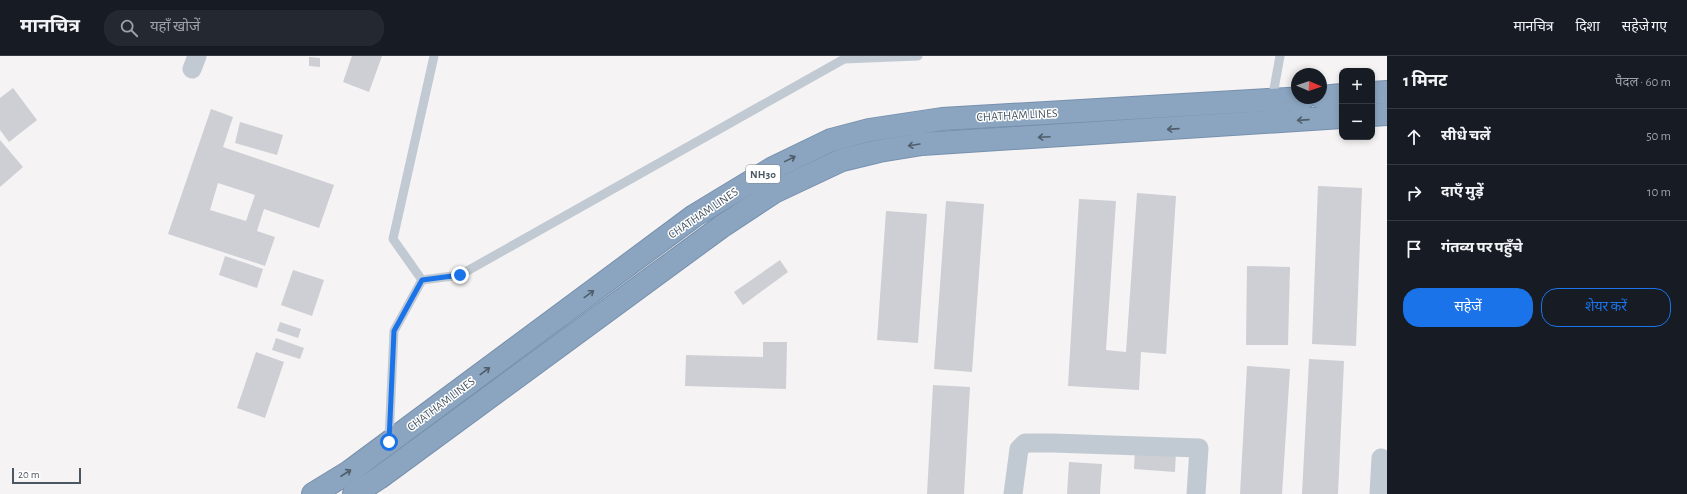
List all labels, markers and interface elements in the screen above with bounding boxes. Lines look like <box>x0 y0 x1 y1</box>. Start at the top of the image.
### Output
search box <box>104 10 384 46</box>
text: मानचित्र <box>20 17 80 36</box>
icon: search <box>118 17 140 39</box>
text: यहाँ खोजें <box>150 19 200 34</box>
text: मानचित्र <box>1514 20 1554 34</box>
text: दिशा <box>1576 20 1600 34</box>
text: सहेजे गए <box>1622 20 1667 34</box>
north arrow <box>1291 68 1327 104</box>
map controls <box>1339 68 1375 140</box>
button: + <box>1339 68 1375 104</box>
text: 1 मिनट <box>1403 72 1447 89</box>
text: पैदल · 60 m <box>1615 76 1671 89</box>
button: − <box>1339 104 1375 140</box>
street label: CHATHAM LINES <box>976 107 1058 123</box>
one-way arrow <box>1297 116 1310 123</box>
one-way arrow <box>1167 125 1180 132</box>
icon: ahead <box>1403 126 1425 148</box>
text: सीधे चलें <box>1441 128 1491 143</box>
text: 50 m <box>1646 130 1671 143</box>
one-way arrow <box>1038 133 1051 140</box>
one-way arrow <box>908 141 921 149</box>
one-way arrow <box>784 155 796 162</box>
road number: NH30 <box>746 165 780 183</box>
icon: right <box>1403 182 1425 204</box>
text: दाएँ मुड़ें <box>1441 184 1484 199</box>
street label: CHATHAM LINES <box>666 185 740 241</box>
text: 10 m <box>1647 186 1671 199</box>
icon: arrive <box>1403 238 1425 260</box>
text: गंतव्य पर पहुँचे <box>1441 240 1523 255</box>
route end <box>451 266 469 284</box>
button: सहेजें <box>1403 288 1533 327</box>
button: शेयर करें <box>1541 288 1671 327</box>
one-way arrow <box>584 289 595 298</box>
one-way arrow <box>479 367 490 375</box>
street label: CHATHAM LINES <box>405 375 477 433</box>
route start <box>380 433 398 451</box>
scale bar <box>12 466 81 485</box>
text: 20 m <box>18 469 39 480</box>
one-way arrow <box>341 469 352 477</box>

